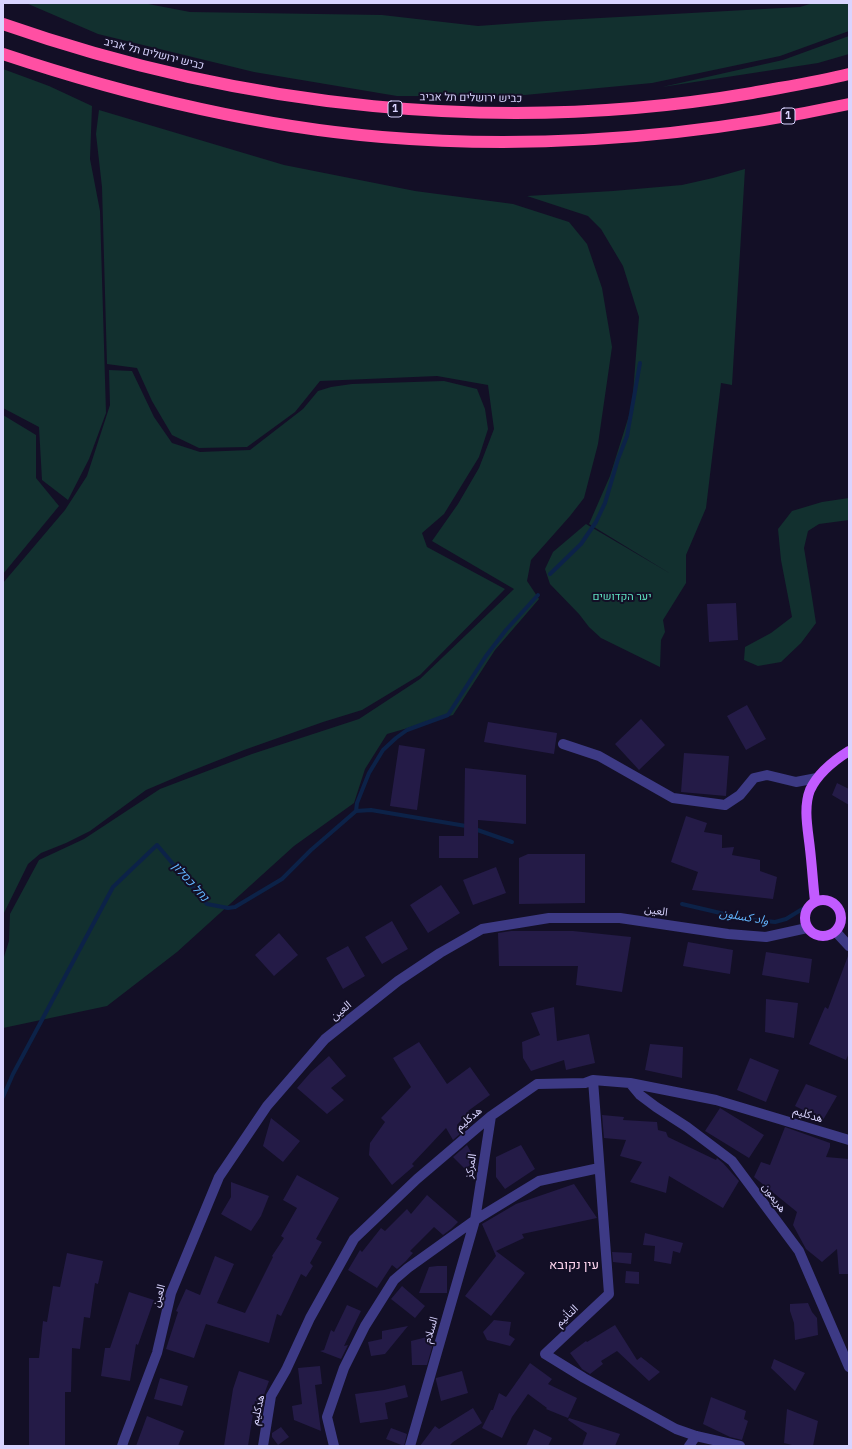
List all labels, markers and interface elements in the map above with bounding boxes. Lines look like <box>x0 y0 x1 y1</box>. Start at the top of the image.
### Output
street label: כביש ירושלים תל אביב <box>103 35 205 73</box>
street label: כביש ירושלים תל אביב <box>420 91 522 105</box>
road number: 1 <box>388 101 402 117</box>
road number: 1 <box>781 108 795 124</box>
park label: יער הקדושים <box>593 590 651 604</box>
water label: נחל כסלון <box>169 859 211 905</box>
street label: العين <box>643 903 669 919</box>
water label: واد كسلون <box>718 906 770 928</box>
street label: العين <box>328 999 354 1023</box>
street label: هدكليم <box>453 1104 485 1134</box>
street label: هدكليم <box>792 1104 824 1126</box>
street label: المركز <box>463 1153 479 1179</box>
street label: هريمون <box>759 1181 789 1215</box>
district label: עין נקובא <box>549 1257 599 1273</box>
street label: العين <box>150 1283 168 1309</box>
street label: التأنيم <box>553 1302 581 1330</box>
street label: السلام <box>421 1315 441 1345</box>
street label: هدكليم <box>248 1394 268 1426</box>

